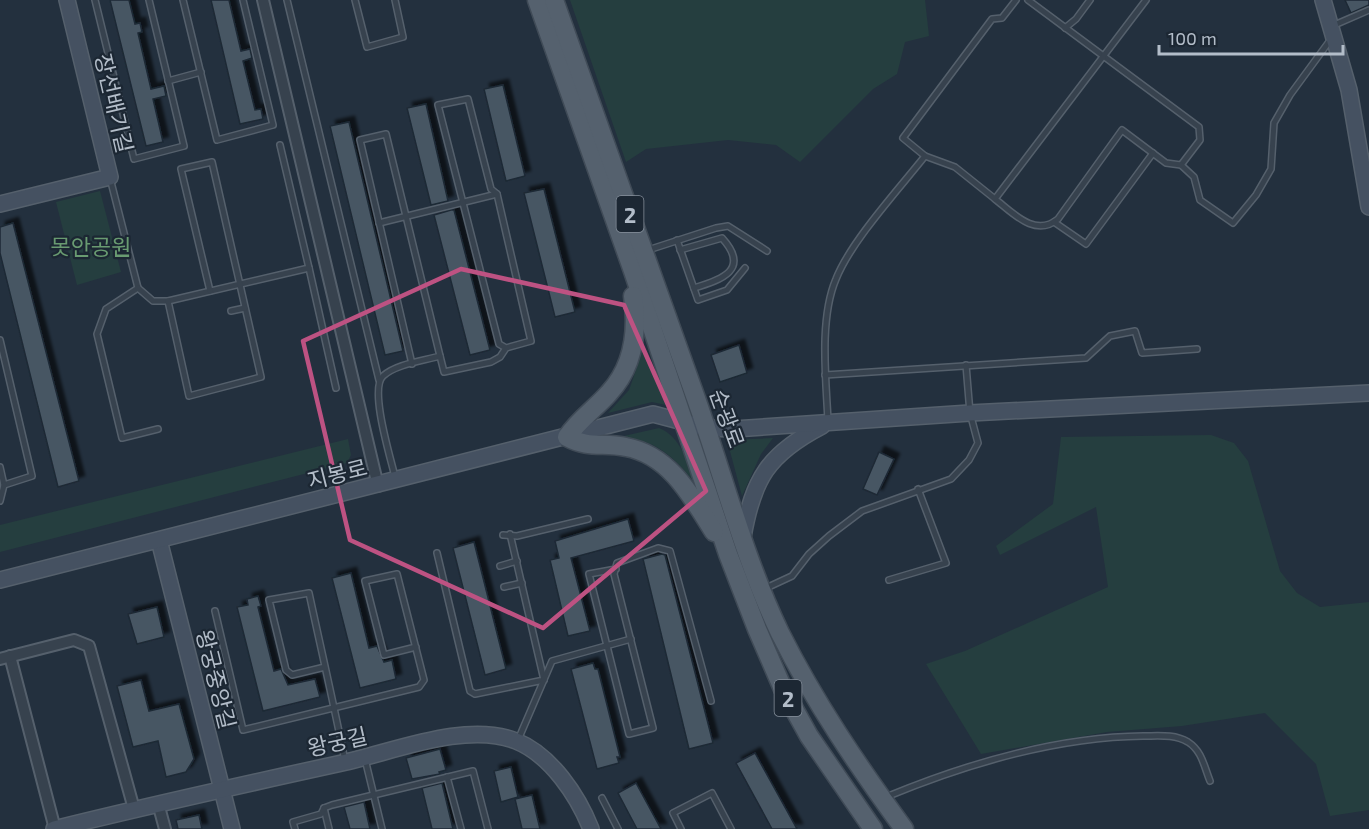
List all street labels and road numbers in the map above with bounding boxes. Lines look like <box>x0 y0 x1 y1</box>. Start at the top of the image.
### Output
street label: 장선배기길 <box>91 51 139 155</box>
road number: 2 <box>616 196 644 232</box>
street label: 순광로 <box>705 385 751 451</box>
street label: 지봉로 <box>304 453 370 493</box>
street label: 왕궁중앙길 <box>192 627 242 731</box>
road number: 2 <box>774 680 802 716</box>
street label: 왕궁길 <box>304 722 370 760</box>

